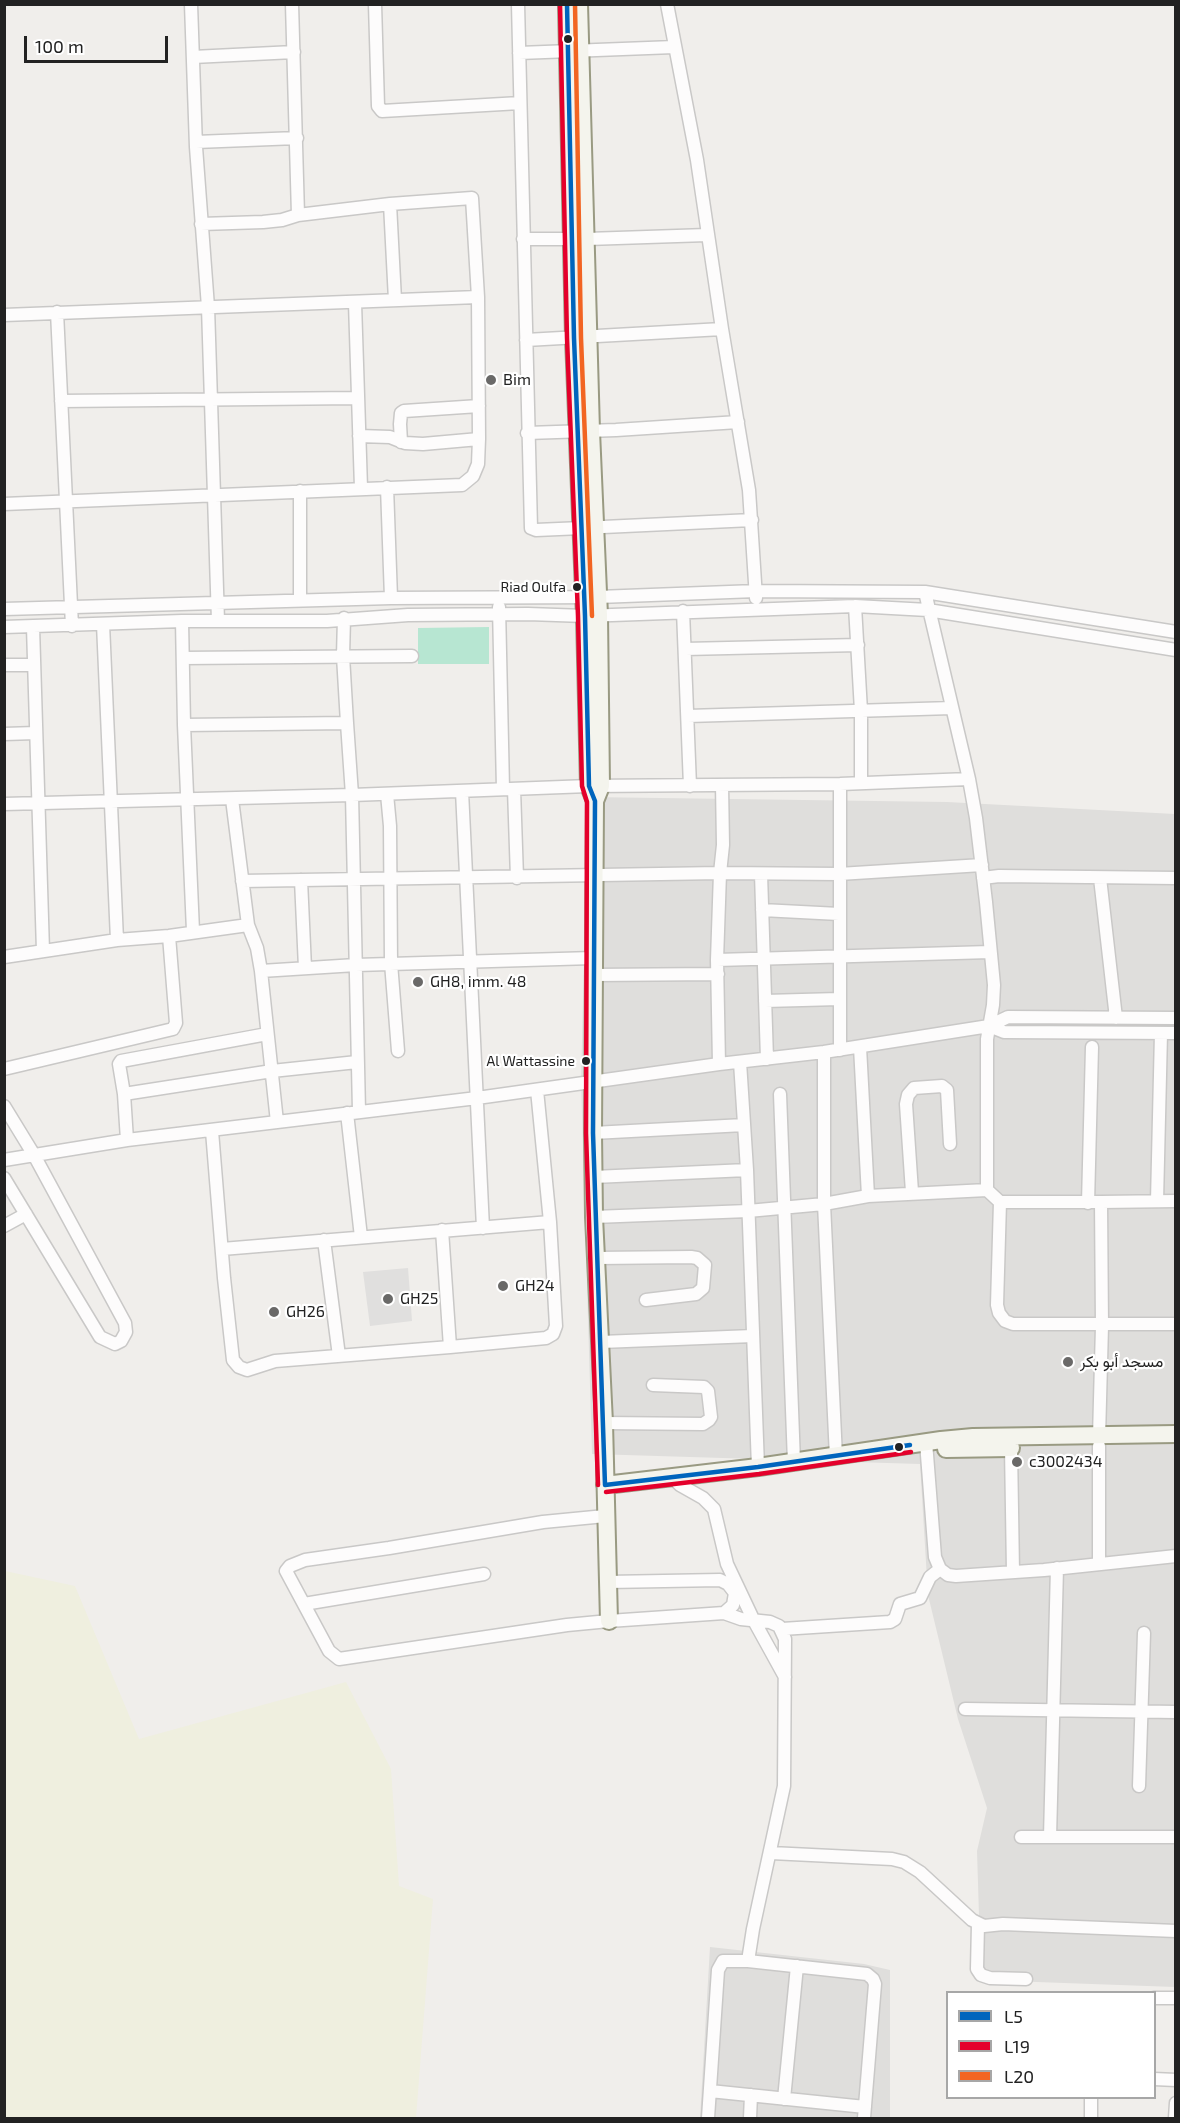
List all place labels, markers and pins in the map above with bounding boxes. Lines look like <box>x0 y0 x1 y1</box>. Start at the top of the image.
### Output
unlabelled marker <box>562 33 574 45</box>
place label: Bim <box>503 370 531 390</box>
marker: Bim <box>484 373 498 387</box>
place label: Riad Oulfa <box>501 579 566 595</box>
marker: Riad Oulfa <box>571 581 583 593</box>
place label: GH8, imm. 48 <box>430 972 526 992</box>
marker: GH8, imm. 48 <box>411 975 425 989</box>
place label: Al Wattassine <box>487 1053 575 1069</box>
marker: Al Wattassine <box>580 1055 592 1067</box>
place label: GH24 <box>515 1276 555 1296</box>
marker: GH24 <box>496 1279 510 1293</box>
place label: GH25 <box>400 1289 438 1309</box>
marker: GH25 <box>381 1292 395 1306</box>
place label: GH26 <box>286 1302 325 1322</box>
marker: GH26 <box>267 1305 281 1319</box>
place label: مسجد أبو بكر <box>1080 1352 1163 1372</box>
marker: مسجد أبو بكر <box>1061 1355 1075 1369</box>
unlabelled marker <box>893 1441 905 1453</box>
place label: c3002434 <box>1029 1452 1103 1472</box>
marker: c3002434 <box>1010 1455 1024 1469</box>

